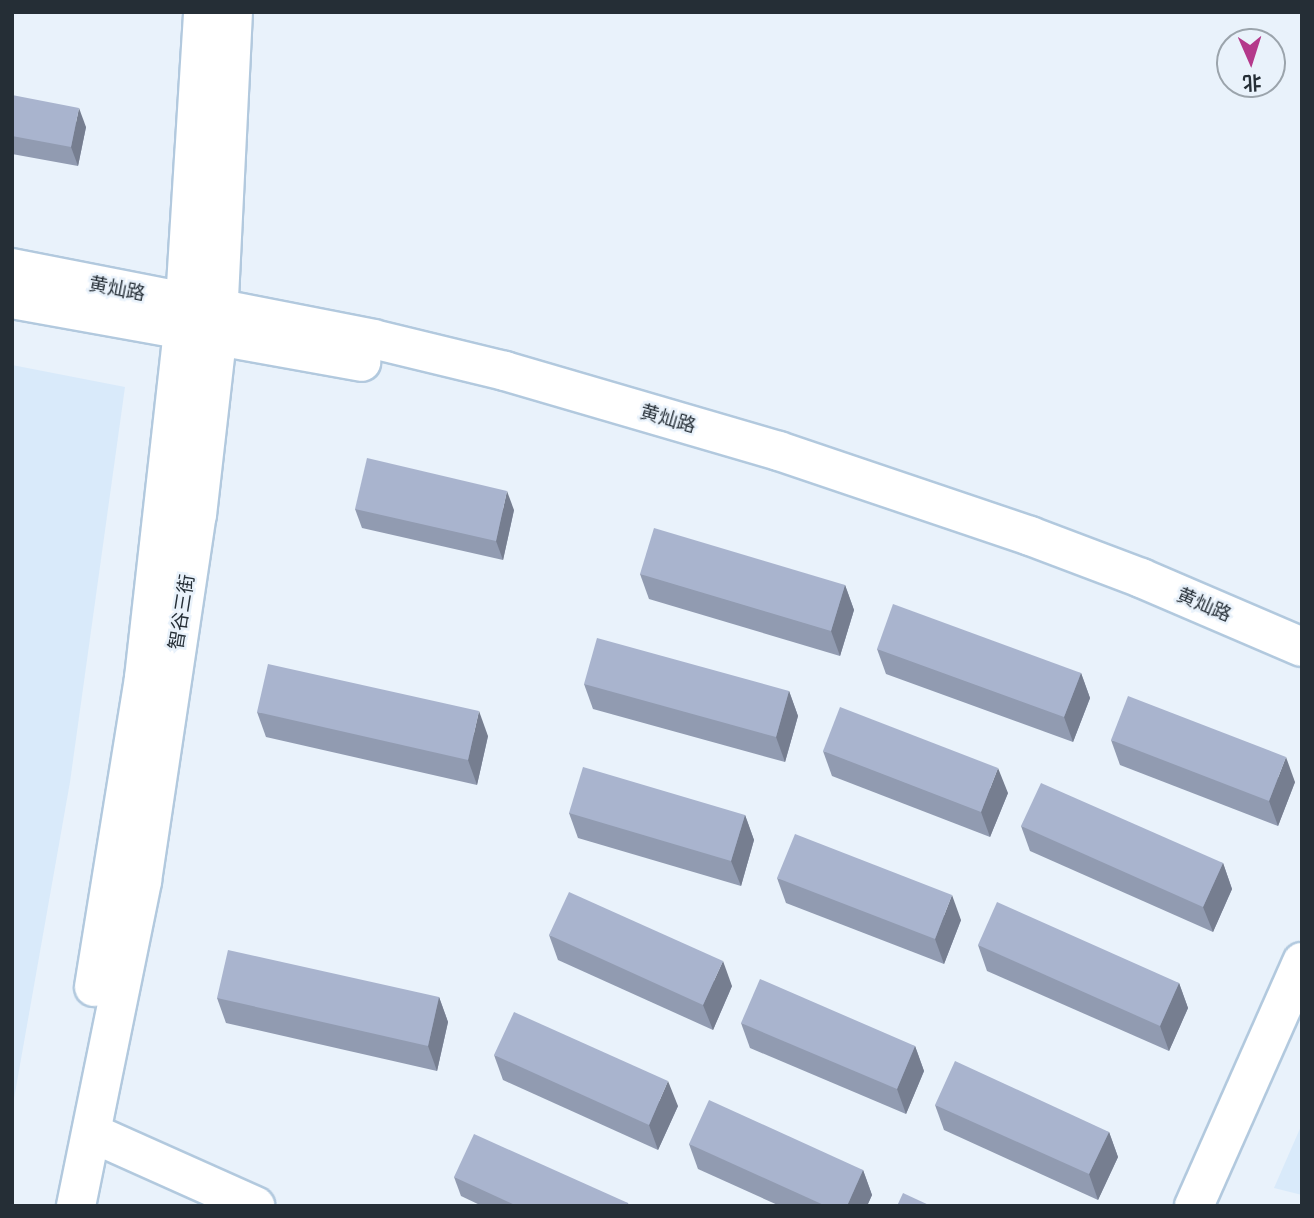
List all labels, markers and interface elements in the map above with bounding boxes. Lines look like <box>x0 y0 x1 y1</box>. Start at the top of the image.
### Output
north arrow <box>1216 28 1286 98</box>
text: 北 <box>1242 70 1262 94</box>
street label: 黄灿路 <box>87 272 147 306</box>
street label: 黄灿路 <box>637 400 699 438</box>
street label: 智谷三街 <box>165 573 199 651</box>
street label: 黄灿路 <box>1173 583 1235 627</box>

